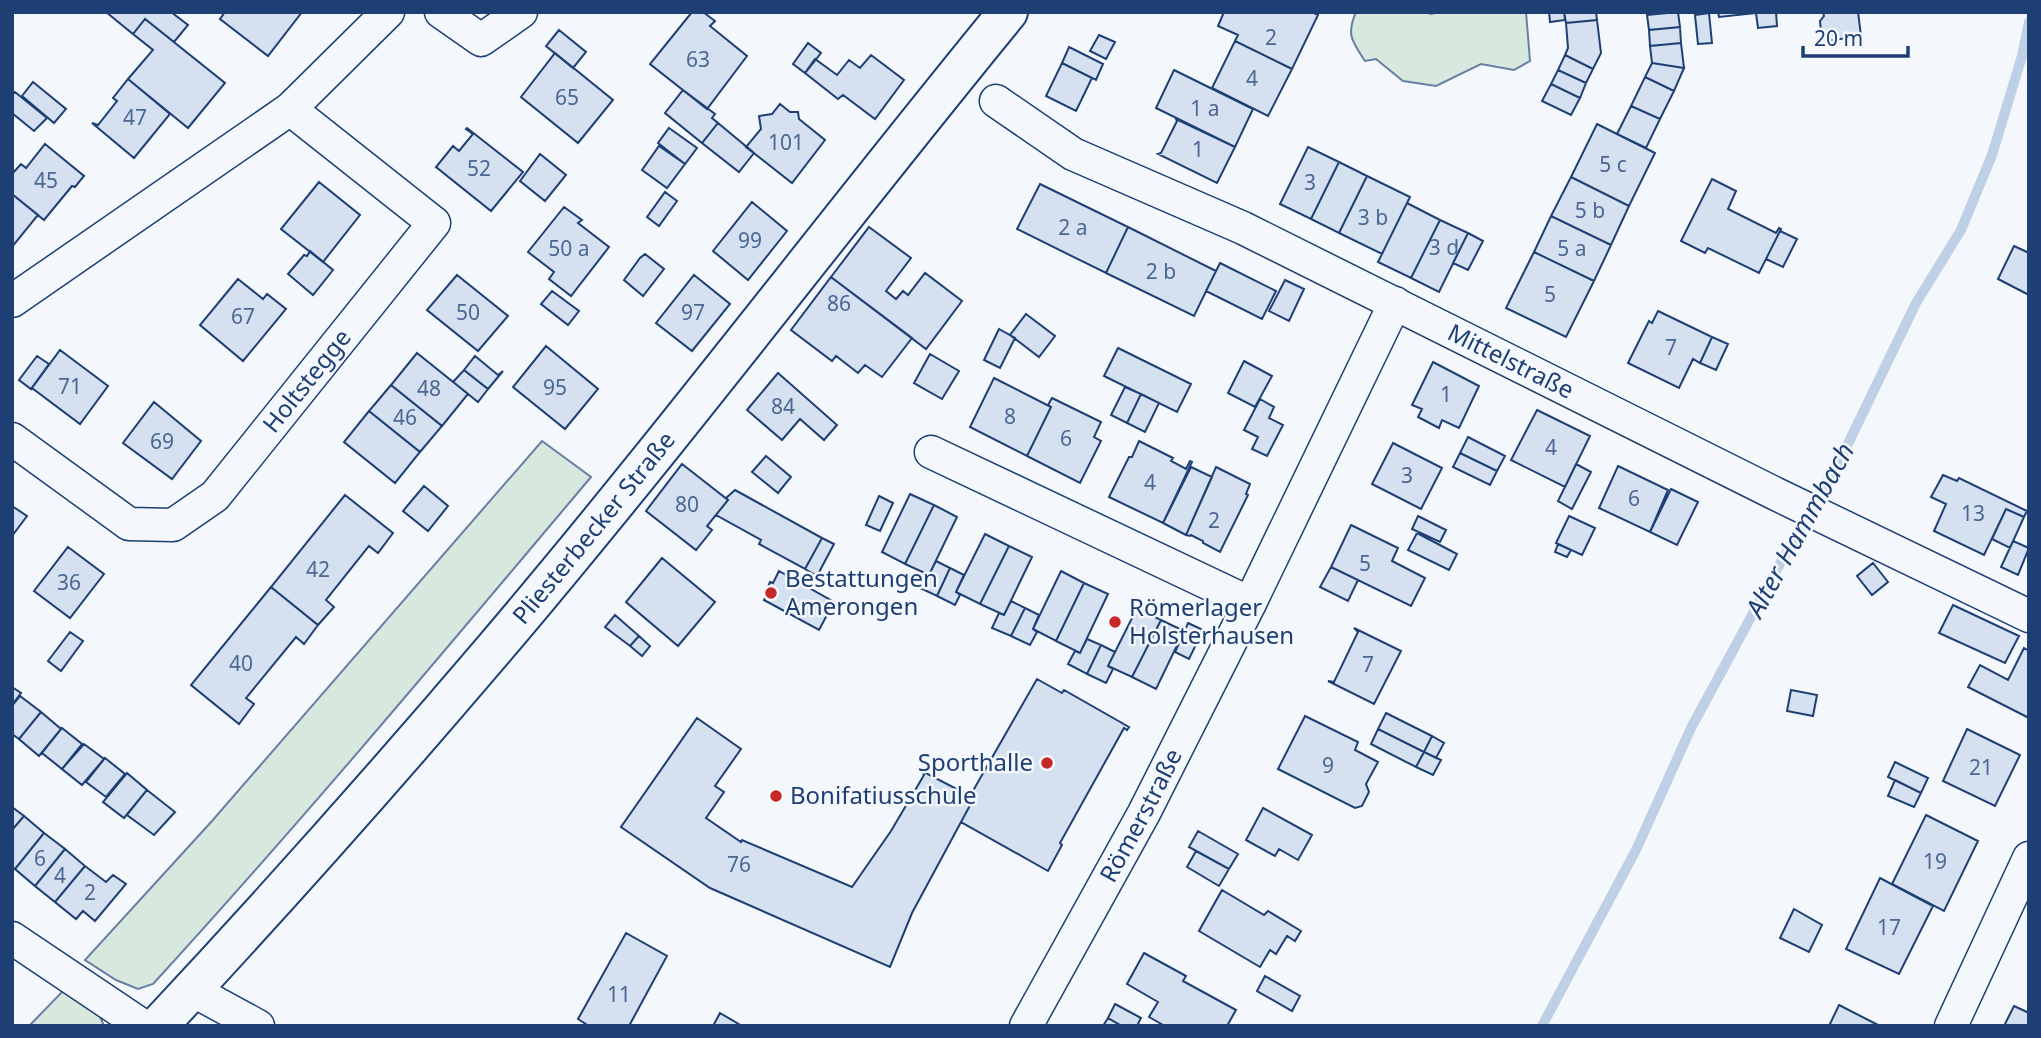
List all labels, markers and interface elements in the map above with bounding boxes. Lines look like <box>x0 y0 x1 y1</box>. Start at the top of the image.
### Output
scale bar <box>1803 14 1908 58</box>
house number: 2 <box>1265 23 1277 51</box>
text: 20 m <box>1814 24 1863 52</box>
house number: 63 <box>686 45 710 73</box>
house number: 4 <box>1246 64 1258 92</box>
house number: 65 <box>555 83 579 111</box>
house number: 1 a <box>1190 94 1220 122</box>
house number: 47 <box>123 103 147 131</box>
house number: 101 <box>768 128 804 156</box>
house number: 1 <box>1192 135 1204 163</box>
house number: 5 c <box>1599 150 1627 178</box>
house number: 52 <box>467 154 491 182</box>
house number: 45 <box>34 166 58 194</box>
house number: 3 <box>1304 168 1316 196</box>
house number: 5 b <box>1575 196 1605 224</box>
house number: 3 b <box>1358 203 1388 231</box>
house number: 2 a <box>1058 213 1088 241</box>
house number: 99 <box>738 226 762 254</box>
house number: 3 d <box>1429 233 1459 261</box>
house number: 50 a <box>548 234 590 262</box>
house number: 5 a <box>1557 234 1587 262</box>
house number: 2 b <box>1146 257 1176 285</box>
house number: 5 <box>1544 280 1556 308</box>
house number: 86 <box>827 289 851 317</box>
house number: 50 <box>456 298 480 326</box>
house number: 97 <box>681 298 705 326</box>
house number: 67 <box>231 302 255 330</box>
street label: Mittelstraße <box>1443 315 1580 406</box>
street label: Holtstegge <box>254 321 358 439</box>
house number: 7 <box>1665 333 1677 361</box>
house number: 71 <box>58 372 82 400</box>
house number: 95 <box>543 373 567 401</box>
house number: 48 <box>417 374 441 402</box>
house number: 1 <box>1440 380 1452 408</box>
house number: 84 <box>771 392 795 420</box>
house number: 8 <box>1004 402 1016 430</box>
house number: 46 <box>393 403 417 431</box>
street label: Pliesterbecker Straße <box>504 424 682 630</box>
house number: 6 <box>1060 424 1072 452</box>
house number: 69 <box>150 427 174 455</box>
house number: 4 <box>1545 433 1557 461</box>
water label: Alter Hammbach <box>1735 436 1862 625</box>
house number: 3 <box>1401 461 1413 489</box>
house number: 4 <box>1144 468 1156 496</box>
house number: 6 <box>1628 484 1640 512</box>
house number: 80 <box>675 490 699 518</box>
house number: 13 <box>1961 499 1985 527</box>
house number: 2 <box>1208 506 1220 534</box>
house number: 5 <box>1359 549 1371 577</box>
house number: 42 <box>306 555 330 583</box>
place label: Bestattungen Amerongen <box>785 561 938 622</box>
house number: 36 <box>57 568 81 596</box>
marker: Bestattungen Amerongen <box>763 585 779 601</box>
place label: Römerlager Holsterhausen <box>1129 590 1294 651</box>
marker: Römerlager Holsterhausen <box>1107 614 1123 630</box>
house number: 40 <box>229 649 253 677</box>
house number: 7 <box>1362 650 1374 678</box>
street label: Römerstraße <box>1091 742 1189 888</box>
place label: Sporthalle <box>918 745 1033 778</box>
house number: 9 <box>1322 751 1334 779</box>
house number: 21 <box>1969 753 1993 781</box>
marker: Sporthalle <box>1039 755 1055 771</box>
place label: Bonifatiusschule <box>790 778 976 811</box>
marker: Bonifatiusschule <box>768 788 784 804</box>
house number: 6 <box>34 844 46 872</box>
house number: 19 <box>1923 847 1947 875</box>
house number: 76 <box>727 850 751 878</box>
house number: 4 <box>54 861 66 889</box>
house number: 2 <box>84 878 96 906</box>
house number: 17 <box>1877 913 1901 941</box>
house number: 11 <box>607 980 631 1008</box>

